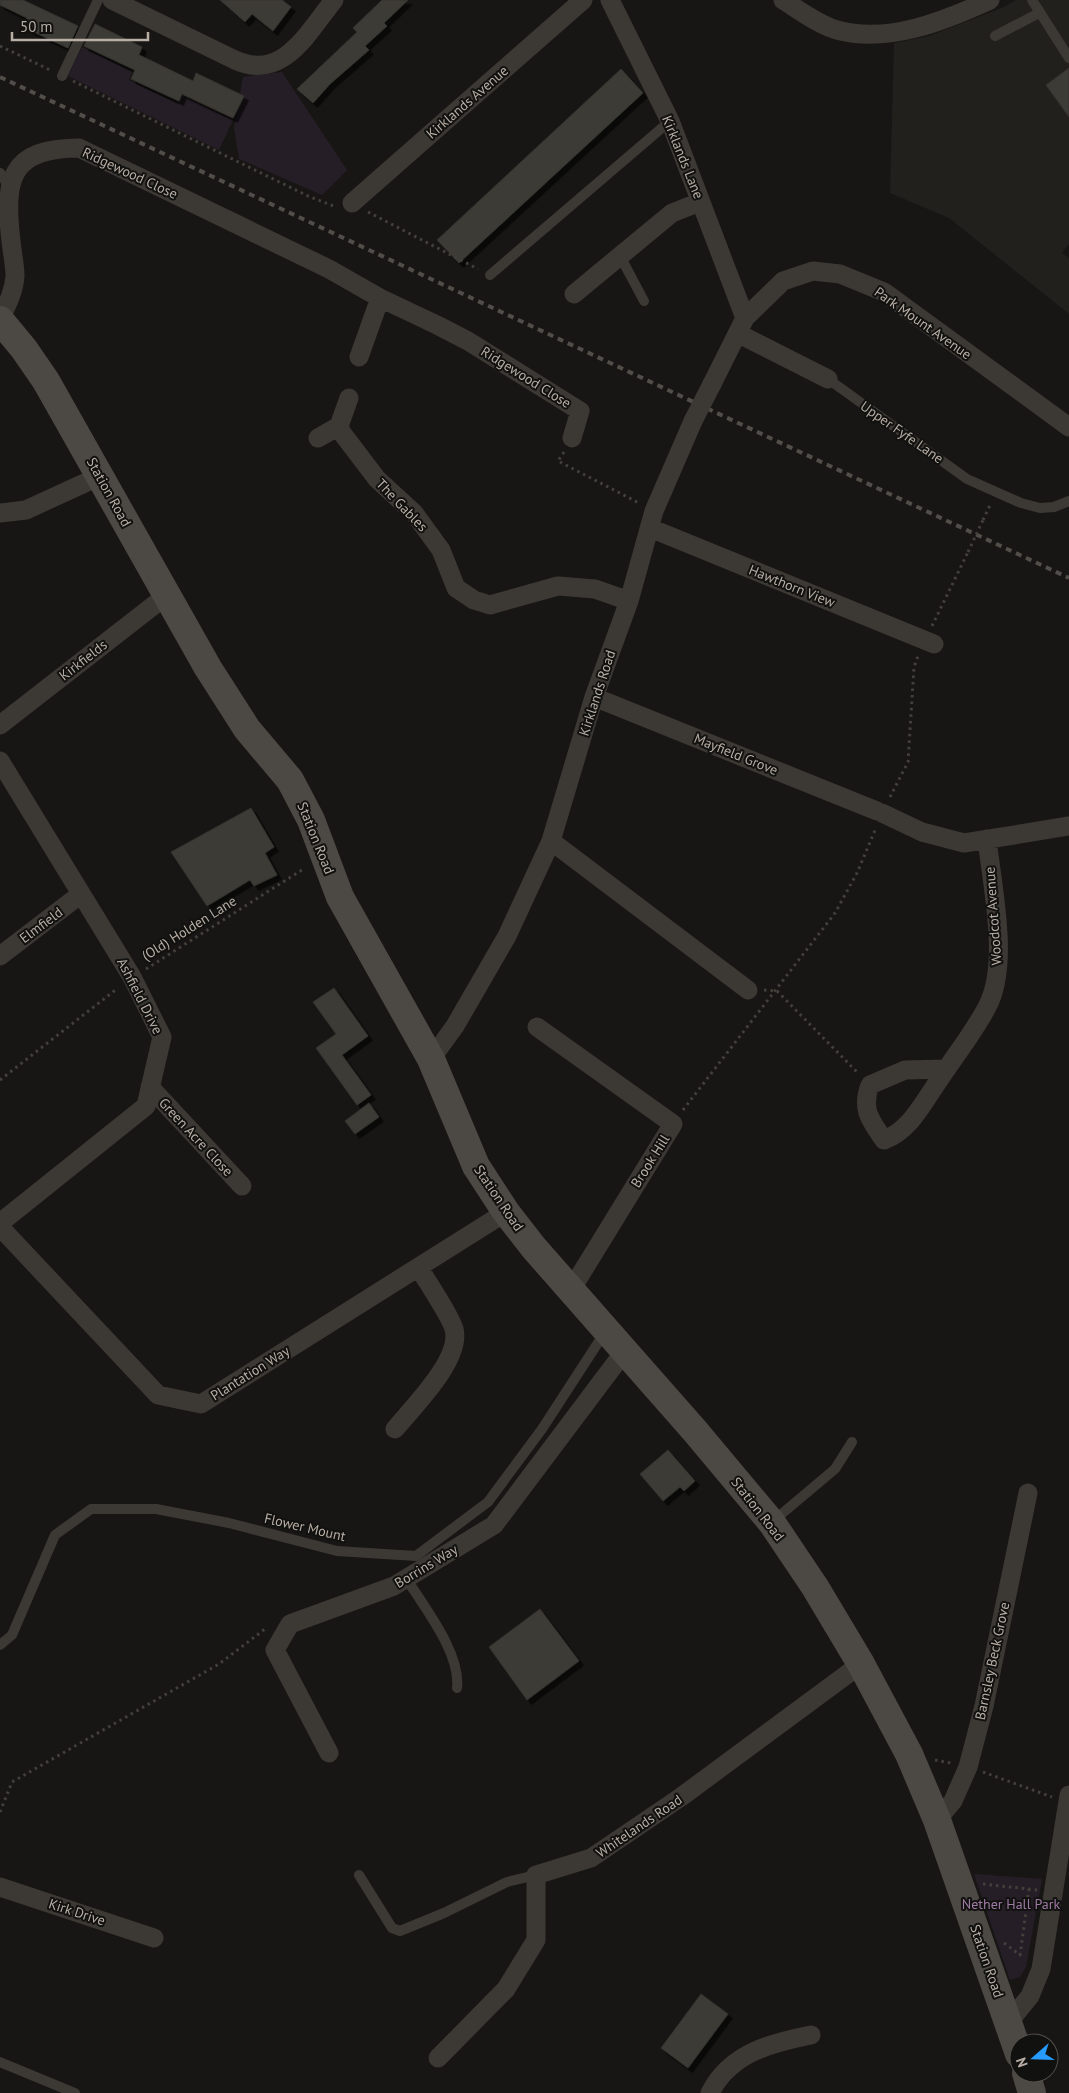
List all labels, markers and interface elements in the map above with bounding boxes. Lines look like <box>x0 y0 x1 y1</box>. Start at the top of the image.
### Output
scale bar <box>12 10 149 42</box>
text: 50 m <box>20 17 53 36</box>
street label: Kirklands Avenue <box>422 61 512 143</box>
street label: Kirklands Lane <box>658 113 708 201</box>
street label: Ridgewood Close <box>79 143 181 203</box>
street label: Park Mount Avenue <box>871 283 975 363</box>
street label: Ridgewood Close <box>478 342 574 412</box>
street label: Upper Fyfe Lane <box>857 397 947 467</box>
street label: Station Road <box>83 454 135 530</box>
street label: The Gables <box>372 475 432 535</box>
street label: Hawthorn View <box>746 561 838 612</box>
street label: Kirkfields <box>55 636 111 684</box>
street label: Kirklands Road <box>575 648 619 738</box>
street label: Mayfield Grove <box>691 729 781 779</box>
street label: Station Road <box>293 799 339 877</box>
street label: Woodcot Avenue <box>981 866 1005 966</box>
street label: (Old) Holden Lane <box>138 892 240 964</box>
street label: Elmfield <box>16 903 66 947</box>
street label: Ashfield Drive <box>113 955 167 1037</box>
street label: Green Acre Close <box>155 1094 237 1180</box>
street label: Brook Hill <box>627 1131 673 1191</box>
street label: Station Road <box>470 1161 528 1235</box>
street label: Plantation Way <box>207 1341 293 1404</box>
street label: Station Road <box>727 1473 789 1545</box>
street label: Flower Mount <box>263 1509 348 1545</box>
street label: Borrins Way <box>391 1540 461 1592</box>
street label: Barnsley Beck Grove <box>971 1600 1013 1722</box>
street label: Whitelands Road <box>592 1791 686 1861</box>
street label: Kirk Drive <box>46 1894 108 1930</box>
park label: Nether Hall Park <box>962 1895 1061 1913</box>
street label: Station Road <box>966 1922 1008 2000</box>
north arrow <box>1009 2033 1059 2083</box>
text: N <box>1012 2055 1032 2070</box>

